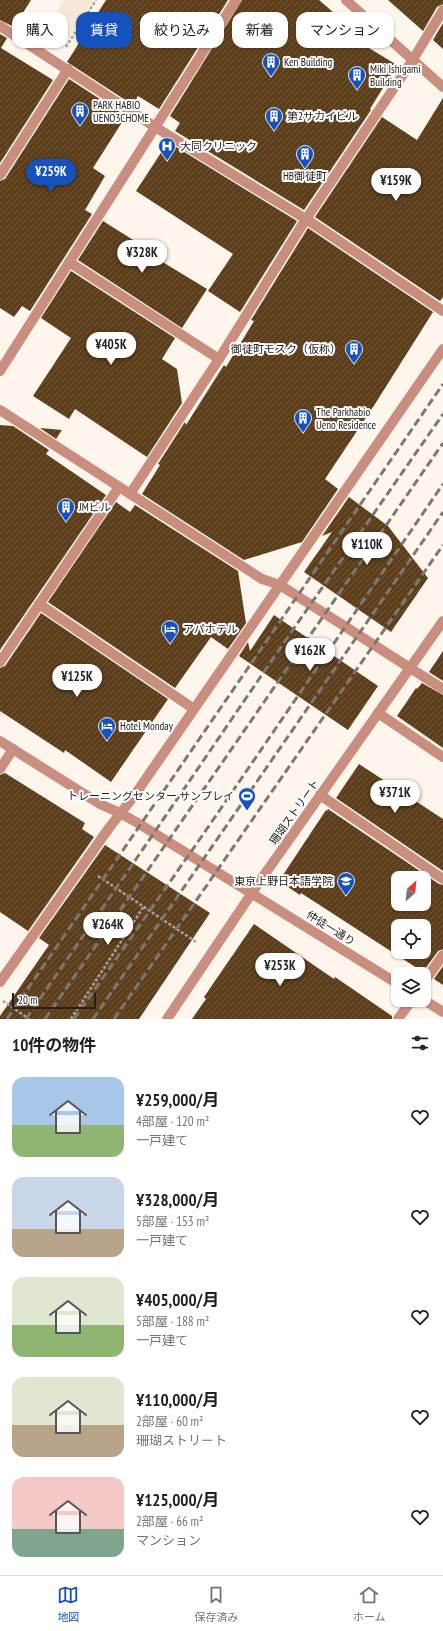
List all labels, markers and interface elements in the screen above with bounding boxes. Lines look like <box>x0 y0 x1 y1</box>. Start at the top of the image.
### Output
chip: 購入 <box>12 12 68 48</box>
chip: 賃貸 <box>76 12 132 48</box>
chip: 絞り込み <box>140 12 224 48</box>
chip: 新着 <box>232 12 288 48</box>
chip: マンション <box>296 12 394 48</box>
building icon: Ken Building <box>261 52 281 77</box>
place label: Ken Building <box>284 55 333 69</box>
place label: Miki Ishigami Building <box>370 62 421 89</box>
building icon: Miki Ishigami Building <box>347 65 367 90</box>
place label: PARK HABIO UENO3CHOME <box>93 98 149 125</box>
building icon: PARK HABIO UENO3CHOME <box>70 101 90 126</box>
building icon: 第2サカイビル <box>264 106 284 131</box>
place label: 第2サカイビル <box>287 109 358 123</box>
hospital icon: 大同クリニック <box>157 136 177 161</box>
place label: 大同クリニック <box>180 139 257 153</box>
building icon: HB御徒町 <box>295 144 315 169</box>
pin: ¥259K <box>23 159 79 193</box>
text: ¥259K <box>35 163 67 180</box>
pin: ¥159K <box>368 168 424 202</box>
place label: HB御徒町 <box>283 169 327 183</box>
text: ¥159K <box>380 172 412 189</box>
pin: ¥328K <box>114 240 170 274</box>
text: ¥328K <box>126 244 158 261</box>
pin: ¥405K <box>83 332 139 366</box>
text: ¥405K <box>95 336 127 353</box>
building icon: 御徒町モスク（仮称） <box>344 339 364 364</box>
place label: 御徒町モスク（仮称） <box>230 342 341 356</box>
place label: The Parkhabio Ueno Residence <box>316 405 377 432</box>
building icon: The Parkhabio Ueno Residence <box>293 408 313 433</box>
building icon: JMビル <box>56 497 76 522</box>
place label: JMビル <box>78 500 111 514</box>
pin: ¥110K <box>339 532 395 566</box>
text: ¥110K <box>351 536 383 553</box>
hotel icon: アパホテル <box>160 619 180 644</box>
place label: アパホテル <box>183 622 238 636</box>
pin: ¥162K <box>282 638 338 672</box>
text: ¥162K <box>294 642 326 659</box>
pin: ¥125K <box>49 664 105 698</box>
text: ¥125K <box>61 668 93 685</box>
hotel icon: Hotel Monday <box>97 716 117 741</box>
place label: Hotel Monday <box>120 719 174 733</box>
street label: 珊瑚ストリート <box>266 776 322 848</box>
pin: ¥371K <box>367 780 423 814</box>
text: ¥371K <box>379 784 411 801</box>
sports icon: トレーニングセンター サンプレイ <box>237 786 257 811</box>
place label: トレーニングセンター サンプレイ <box>67 789 234 803</box>
school or university icon: 東京上野日本語学院 <box>336 871 356 896</box>
north arrow <box>391 871 431 911</box>
map controls <box>391 871 431 1007</box>
place label: 東京上野日本語学院 <box>234 874 333 888</box>
street label: 仲徒一通り <box>304 907 358 949</box>
pin: ¥264K <box>80 912 136 946</box>
text: ¥264K <box>92 916 124 933</box>
button: locate <box>391 919 431 959</box>
pin: ¥253K <box>252 953 308 987</box>
text: ¥253K <box>264 957 296 974</box>
button: layers <box>391 967 431 1007</box>
scale bar <box>12 991 96 1010</box>
text: 20 m <box>18 993 37 1007</box>
icon: filters <box>409 1032 431 1054</box>
text: 10件の物件 <box>12 1034 96 1056</box>
text: ¥259,000/月 <box>136 1089 220 1111</box>
icon: home <box>44 1093 92 1141</box>
icon: heart <box>409 1106 431 1128</box>
text: 4部屋 · 120 m² <box>136 1113 209 1130</box>
text: 一戸建て <box>136 1132 188 1149</box>
text: ¥328,000/月 <box>136 1189 220 1211</box>
icon: home <box>44 1193 92 1241</box>
icon: heart <box>409 1206 431 1228</box>
text: 5部屋 · 153 m² <box>136 1213 209 1230</box>
text: 一戸建て <box>136 1232 188 1249</box>
text: ¥405,000/月 <box>136 1289 220 1311</box>
icon: home <box>44 1293 92 1341</box>
icon: heart <box>409 1306 431 1328</box>
text: 5部屋 · 188 m² <box>136 1313 209 1330</box>
text: 一戸建て <box>136 1332 188 1349</box>
text: ¥110,000/月 <box>136 1389 220 1411</box>
icon: home <box>44 1393 92 1441</box>
icon: heart <box>409 1406 431 1428</box>
text: 2部屋 · 60 m² <box>136 1413 203 1430</box>
text: 珊瑚ストリート <box>136 1432 227 1449</box>
text: ¥125,000/月 <box>136 1489 220 1511</box>
icon: home <box>44 1493 92 1541</box>
icon: heart <box>409 1506 431 1528</box>
text: 2部屋 · 66 m² <box>136 1513 203 1530</box>
text: マンション <box>136 1532 201 1549</box>
tab: 地図 <box>57 1584 79 1624</box>
tab: 保存済み <box>194 1584 238 1624</box>
tab: ホーム <box>353 1584 386 1624</box>

